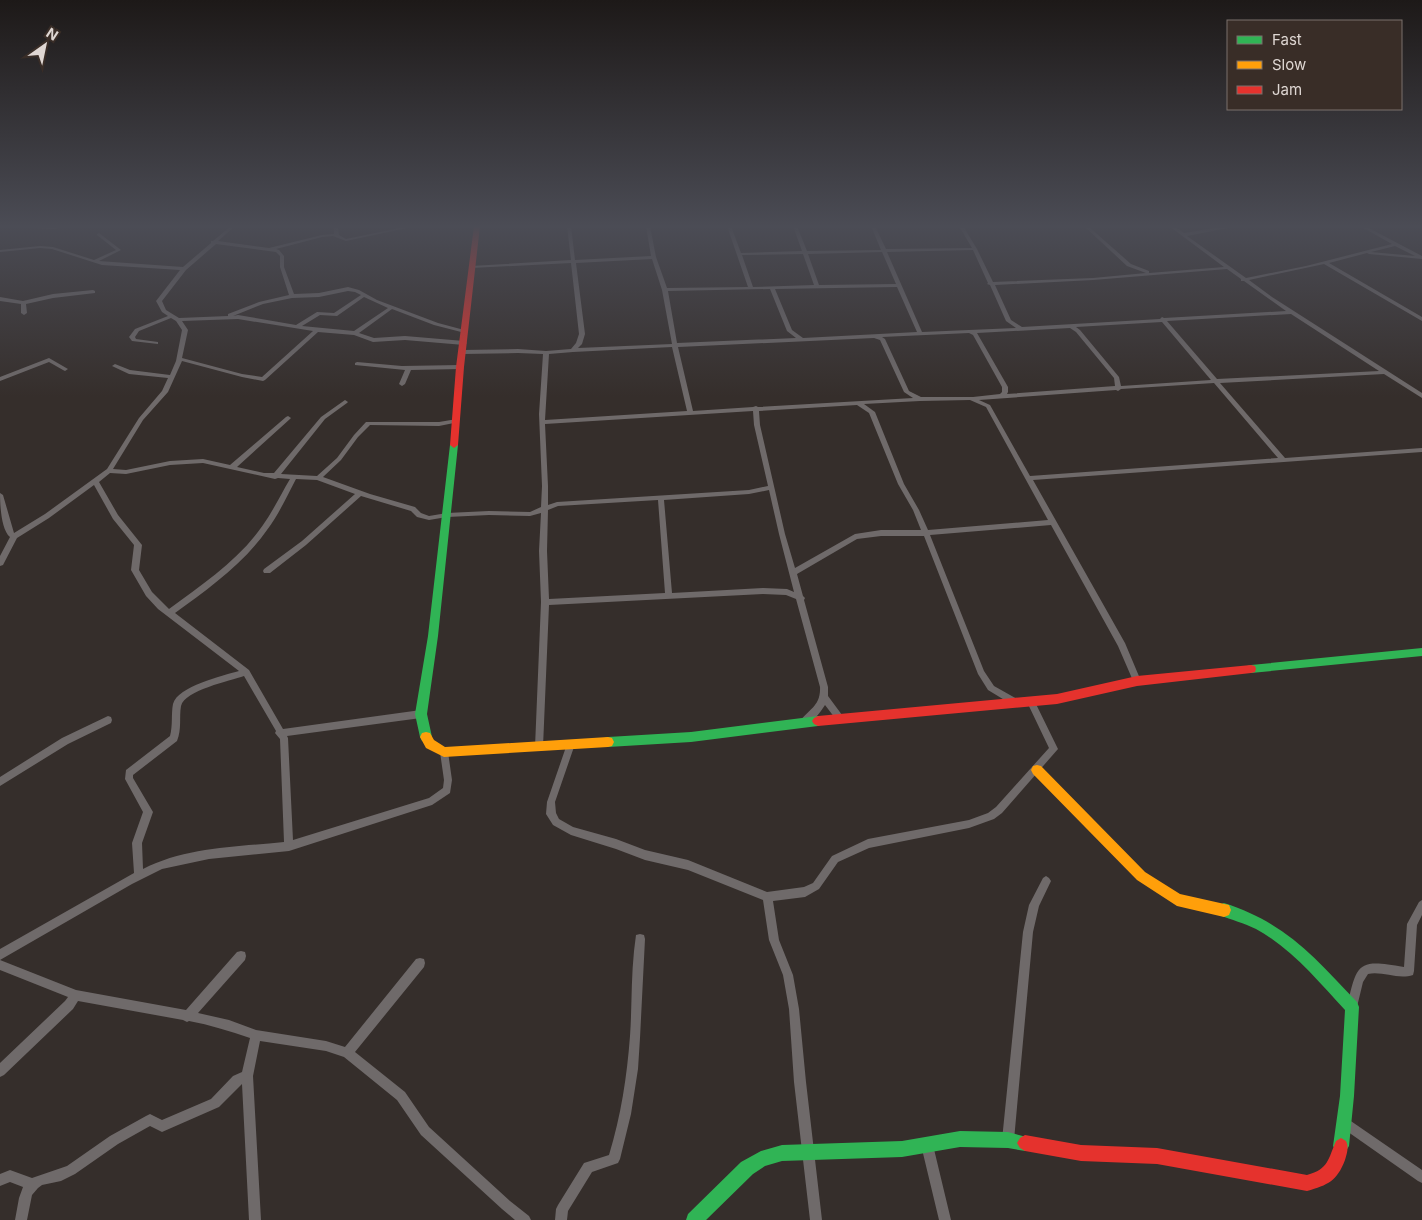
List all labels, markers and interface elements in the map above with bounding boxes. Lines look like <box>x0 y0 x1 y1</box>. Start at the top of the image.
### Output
north arrow <box>20 20 70 70</box>
legend <box>1227 20 1402 110</box>
text: N <box>43 24 61 44</box>
text: Fast <box>1272 30 1302 49</box>
text: Slow <box>1272 55 1306 74</box>
text: Jam <box>1272 80 1302 99</box>

